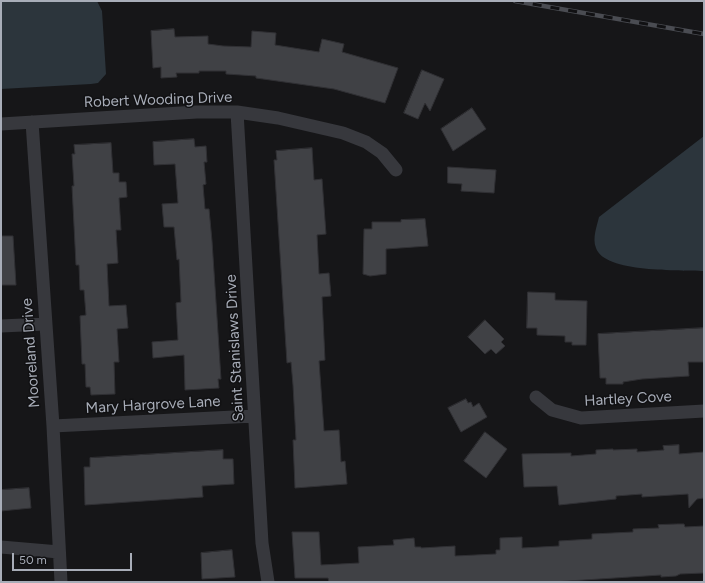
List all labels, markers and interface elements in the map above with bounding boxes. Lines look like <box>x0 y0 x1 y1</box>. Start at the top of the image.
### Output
street label: Robert Wooding Drive <box>83 88 233 112</box>
street label: Saint Stanislaws Drive <box>222 274 248 422</box>
street label: Mooreland Drive <box>18 298 44 408</box>
street label: Hartley Cove <box>584 388 672 410</box>
street label: Mary Hargrove Lane <box>85 392 221 418</box>
scale bar <box>14 545 134 571</box>
text: 50 m <box>19 553 47 567</box>

